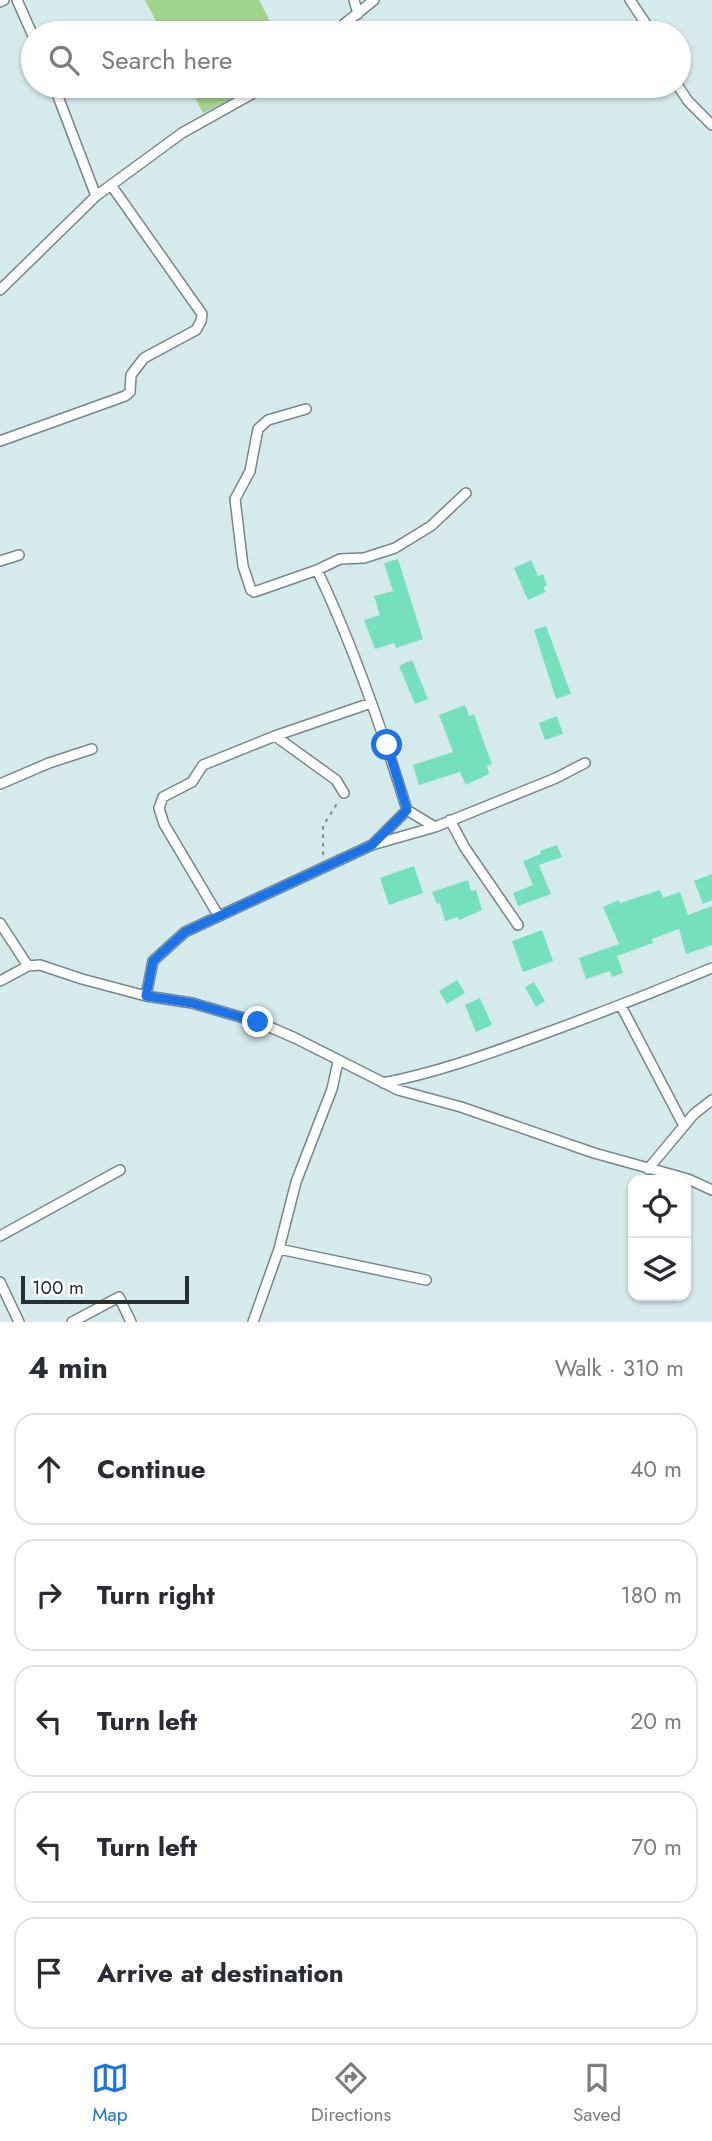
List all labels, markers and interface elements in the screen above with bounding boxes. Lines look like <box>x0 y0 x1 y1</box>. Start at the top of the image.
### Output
search box <box>21 21 691 98</box>
icon: search <box>45 41 83 79</box>
text: Search here <box>101 41 233 79</box>
route start <box>371 729 402 760</box>
route end <box>242 1006 273 1037</box>
map controls <box>628 1175 691 1301</box>
button: locate <box>628 1175 691 1238</box>
button: layers <box>628 1238 691 1301</box>
scale bar <box>21 1273 189 1305</box>
text: 100 m <box>32 1274 84 1301</box>
text: 4 min <box>28 1346 108 1389</box>
text: Walk · 310 m <box>555 1351 684 1385</box>
icon: ahead <box>30 1450 68 1488</box>
text: Continue <box>97 1450 206 1488</box>
text: 40 m <box>630 1452 682 1486</box>
icon: right <box>30 1576 68 1614</box>
text: Turn right <box>97 1576 215 1614</box>
text: 180 m <box>620 1578 682 1612</box>
icon: left <box>30 1702 68 1740</box>
text: Turn left <box>97 1702 197 1740</box>
text: 20 m <box>630 1704 682 1738</box>
icon: left <box>30 1828 68 1866</box>
text: Turn left <box>97 1828 197 1866</box>
text: 70 m <box>631 1830 682 1864</box>
icon: arrive <box>30 1954 68 1992</box>
text: Arrive at destination <box>97 1954 344 1992</box>
tab: Map <box>91 2059 129 2128</box>
tab: Directions <box>311 2059 391 2128</box>
tab: Saved <box>573 2059 621 2128</box>

